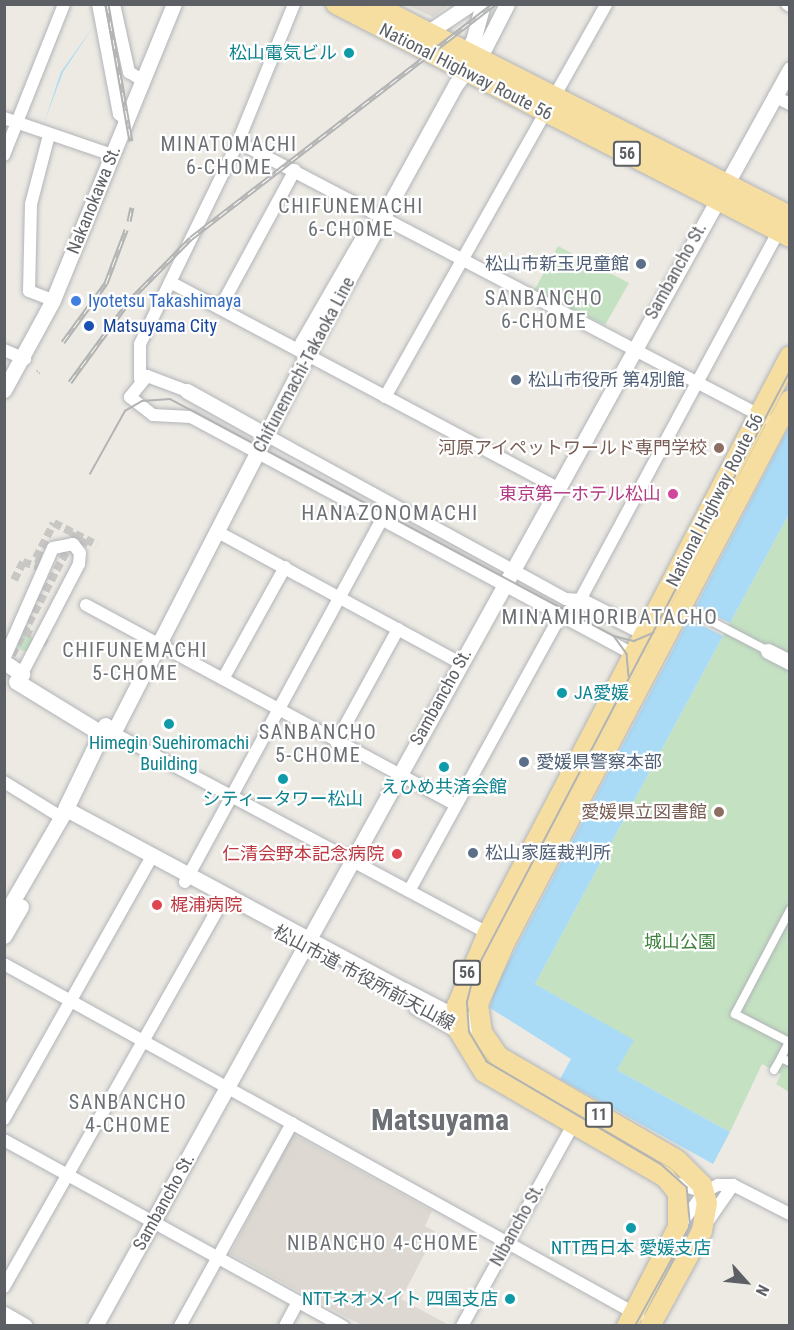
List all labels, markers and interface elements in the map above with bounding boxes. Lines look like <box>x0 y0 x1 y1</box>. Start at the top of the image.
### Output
street label: National Highway Route 56 <box>376 19 556 125</box>
place label: 松山電気ビル <box>229 42 337 64</box>
marker: 松山電気ビル <box>342 46 356 60</box>
district label: MINATOMACHI 6-CHOME <box>160 132 298 179</box>
road number: 56 <box>612 141 642 167</box>
street label: Nakanokawa St. <box>62 143 126 257</box>
district label: CHIFUNEMACHI 6-CHOME <box>278 195 424 242</box>
street label: Sambancho St. <box>641 219 711 323</box>
place label: 松山市新玉児童館 <box>485 253 629 275</box>
marker: 松山市新玉児童館 <box>634 257 648 271</box>
street label: Chifunemachi-Takaoka Line <box>248 273 360 457</box>
district label: SANBANCHO 6-CHOME <box>485 286 603 333</box>
place label: Iyotetsu Takashimaya <box>88 290 242 312</box>
marker: Iyotetsu Takashimaya <box>69 294 83 308</box>
place label: Matsuyama City <box>103 315 217 337</box>
marker: Matsuyama City <box>80 317 98 335</box>
place label: 松山市役所 第4別館 <box>528 369 685 391</box>
marker: 松山市役所 第4別館 <box>509 373 523 387</box>
street label: National Highway Route 56 <box>662 410 768 590</box>
place label: 河原アイペットワールド専門学校 <box>437 437 707 459</box>
marker: 河原アイペットワールド専門学校 <box>712 441 726 455</box>
place label: 東京第一ホテル松山 <box>499 483 661 505</box>
marker: 東京第一ホテル松山 <box>666 487 680 501</box>
district label: HANAZONOMACHI <box>301 500 479 526</box>
district label: MINAMIHORIBATACHO <box>502 604 718 630</box>
district label: CHIFUNEMACHI 5-CHOME <box>62 638 208 685</box>
street label: Sambancho St. <box>406 645 476 749</box>
place label: JA愛媛 <box>574 682 629 704</box>
marker: JA愛媛 <box>555 686 569 700</box>
marker: Himegin Suehiromachi Building <box>162 717 176 731</box>
district label: SANBANCHO 5-CHOME <box>259 721 377 768</box>
place label: Himegin Suehiromachi Building <box>89 733 249 776</box>
place label: 愛媛県警察本部 <box>536 751 662 773</box>
marker: 愛媛県警察本部 <box>517 755 531 769</box>
marker: えひめ共済会館 <box>437 760 451 774</box>
marker: シティータワー松山 <box>276 772 290 786</box>
place label: えひめ共済会館 <box>381 776 507 798</box>
place label: シティータワー松山 <box>202 788 364 810</box>
place label: 愛媛県立図書館 <box>581 801 707 823</box>
marker: 愛媛県立図書館 <box>712 805 726 819</box>
place label: 松山家庭裁判所 <box>485 842 611 864</box>
place label: 仁清会野本記念病院 <box>222 843 384 865</box>
marker: 仁清会野本記念病院 <box>388 845 406 863</box>
marker: 松山家庭裁判所 <box>466 846 480 860</box>
place label: 梶浦病院 <box>170 894 242 916</box>
marker: 梶浦病院 <box>148 896 166 914</box>
street label: 松山市道 市役所前天山線 <box>270 921 458 1035</box>
park label: 城山公園 <box>644 931 716 953</box>
road number: 56 <box>452 960 482 986</box>
district label: SANBANCHO 4-CHOME <box>69 1091 187 1138</box>
district label: Matsuyama <box>371 1102 509 1138</box>
road number: 11 <box>584 1102 614 1128</box>
street label: Sambancho St. <box>129 1150 199 1254</box>
street label: Nibancho St. <box>485 1180 549 1270</box>
marker: NTT西日本 愛媛支店 <box>624 1221 638 1235</box>
district label: NIBANCHO 4-CHOME <box>287 1231 479 1255</box>
place label: NTT西日本 愛媛支店 <box>551 1237 711 1259</box>
north arrow <box>716 1252 776 1312</box>
text: N <box>752 1282 773 1299</box>
place label: NTTネオメイト 四国支店 <box>302 1288 498 1310</box>
marker: NTTネオメイト 四国支店 <box>503 1292 517 1306</box>

